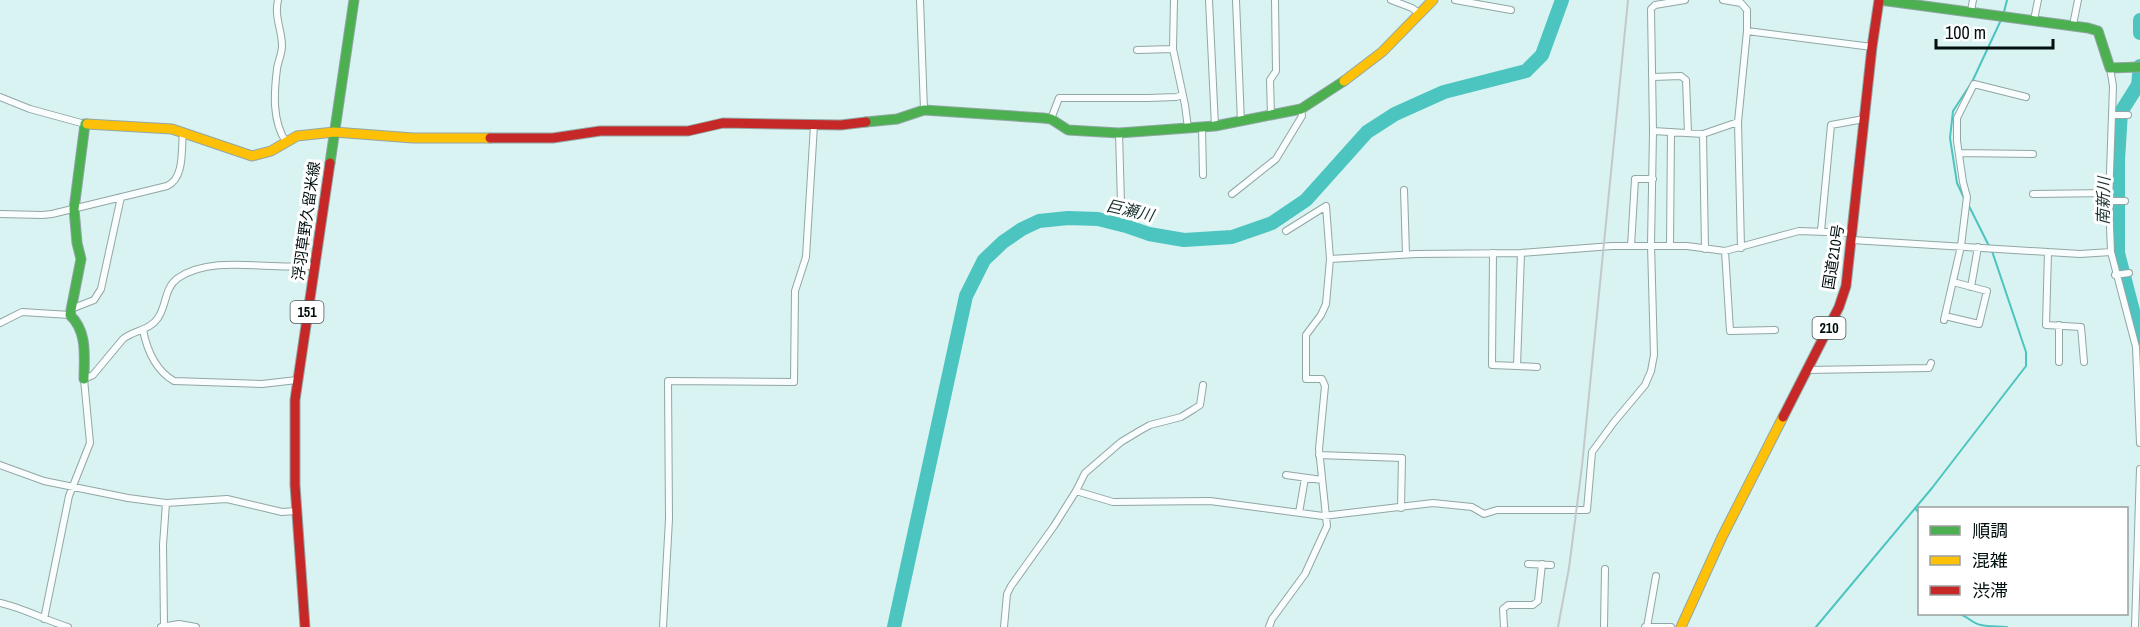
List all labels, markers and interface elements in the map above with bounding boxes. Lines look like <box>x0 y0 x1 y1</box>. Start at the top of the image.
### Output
scale bar <box>1936 12 2053 50</box>
text: 100 m <box>1945 20 1986 45</box>
street label: 浮羽草野久留米線 <box>287 160 325 282</box>
water label: 南新川 <box>2092 175 2114 225</box>
water label: 巨瀬川 <box>1104 194 1158 227</box>
street label: 国道210号 <box>1818 223 1848 291</box>
road number: 151 <box>290 301 324 323</box>
road number: 210 <box>1812 317 1846 339</box>
legend <box>1918 507 2128 615</box>
text: 順調 <box>1972 518 2008 543</box>
text: 混雑 <box>1972 548 2008 573</box>
text: 渋滞 <box>1972 578 2008 603</box>

